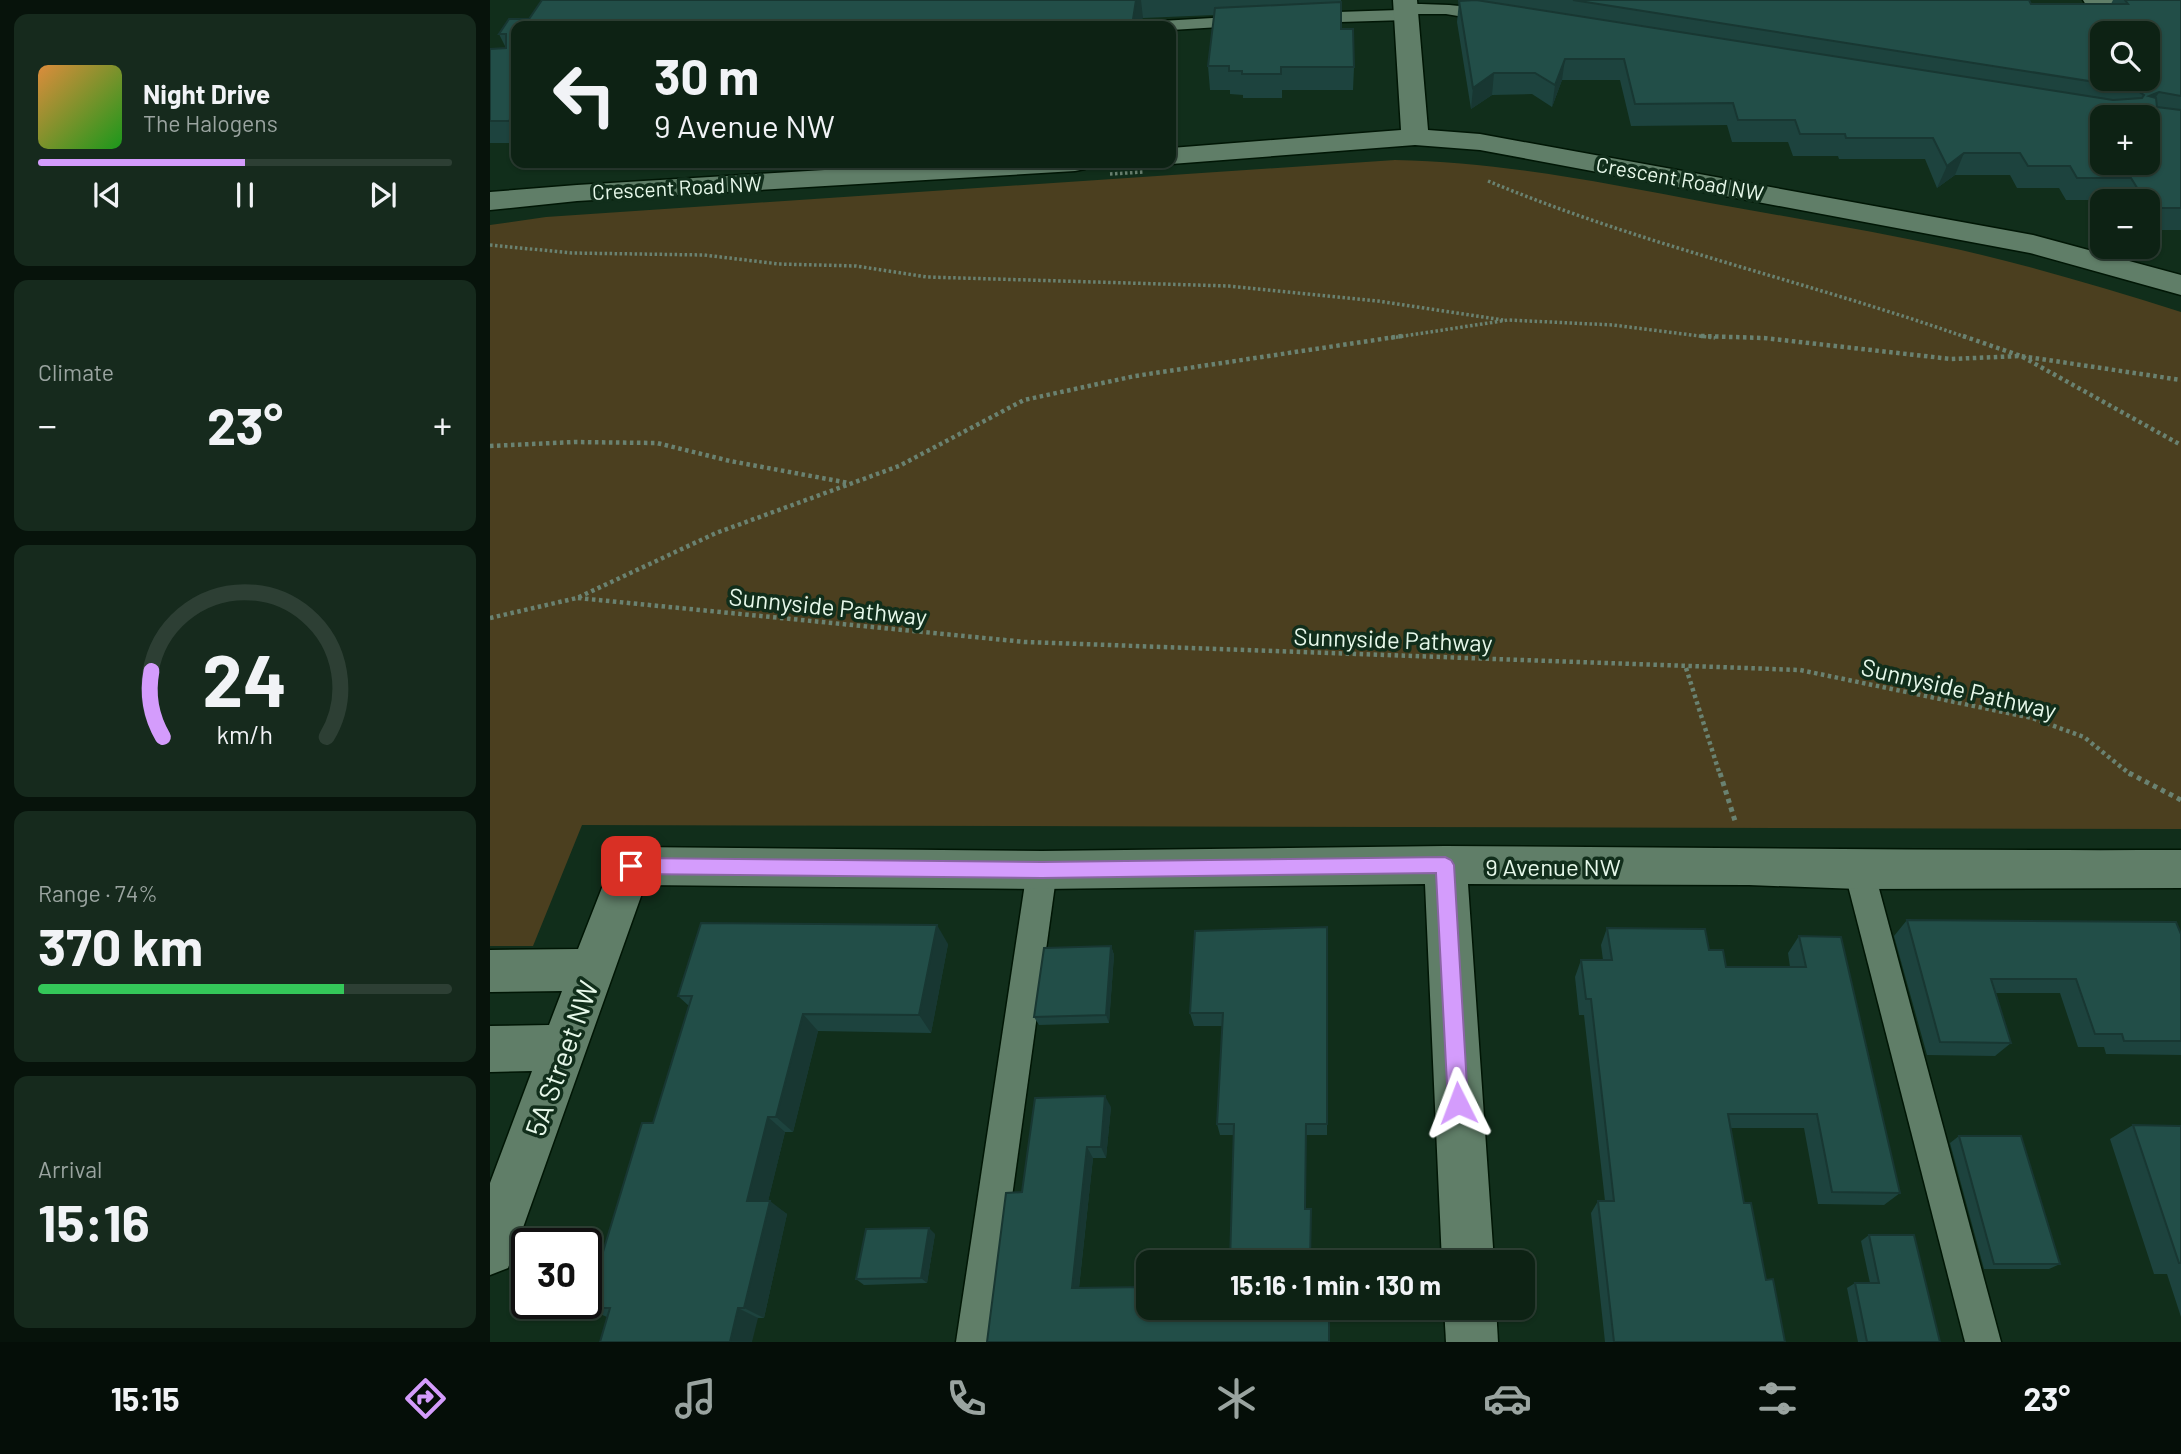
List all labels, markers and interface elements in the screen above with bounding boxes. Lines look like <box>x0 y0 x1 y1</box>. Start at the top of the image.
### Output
map controls <box>2090 21 2160 259</box>
button: search <box>2090 21 2160 91</box>
text: 30 m <box>654 46 759 105</box>
icon: left <box>539 49 630 140</box>
text: Night Drive <box>143 78 270 109</box>
button: + <box>2090 105 2160 175</box>
text: 9 Avenue NW <box>654 106 835 144</box>
text: The Halogens <box>143 109 278 137</box>
street label: Crescent Road NW <box>1594 151 1766 205</box>
street label: Crescent Road NW <box>592 170 762 204</box>
icon: previous <box>88 176 126 214</box>
icon: pause <box>226 176 264 214</box>
icon: next <box>364 176 402 214</box>
button: − <box>2090 189 2160 259</box>
text: Climate <box>38 358 114 386</box>
text: 23° <box>207 393 283 455</box>
text: − <box>38 401 57 447</box>
text: + <box>433 401 452 447</box>
street label: Sunnyside Pathway <box>727 581 929 631</box>
street label: Sunnyside Pathway <box>1293 621 1493 657</box>
text: 24 <box>203 634 287 722</box>
street label: Sunnyside Pathway <box>1859 651 2059 725</box>
text: km/h <box>217 719 273 749</box>
pin <box>601 836 661 896</box>
icon: arrive <box>612 847 650 885</box>
street label: 9 Avenue NW <box>1485 852 1621 881</box>
text: Range · 74% <box>38 879 158 907</box>
text: 370 km <box>38 914 203 976</box>
street label: 5A Street NW <box>517 976 605 1140</box>
position arrow <box>1421 1066 1495 1140</box>
text: Arrival <box>38 1155 102 1183</box>
text: 15:16 <box>38 1190 150 1252</box>
speed limit sign: 30 <box>511 1228 602 1319</box>
text: 15:16 · 1 min · 130 m <box>1230 1269 1441 1300</box>
icon: directions <box>401 1374 450 1423</box>
icon: music <box>671 1374 720 1423</box>
icon: phone <box>942 1374 991 1423</box>
icon: climate <box>1212 1374 1261 1423</box>
icon: car <box>1483 1374 1532 1423</box>
icon: filters <box>1753 1374 1802 1423</box>
text: 15:15 <box>111 1379 180 1417</box>
text: 23° <box>2023 1379 2070 1417</box>

